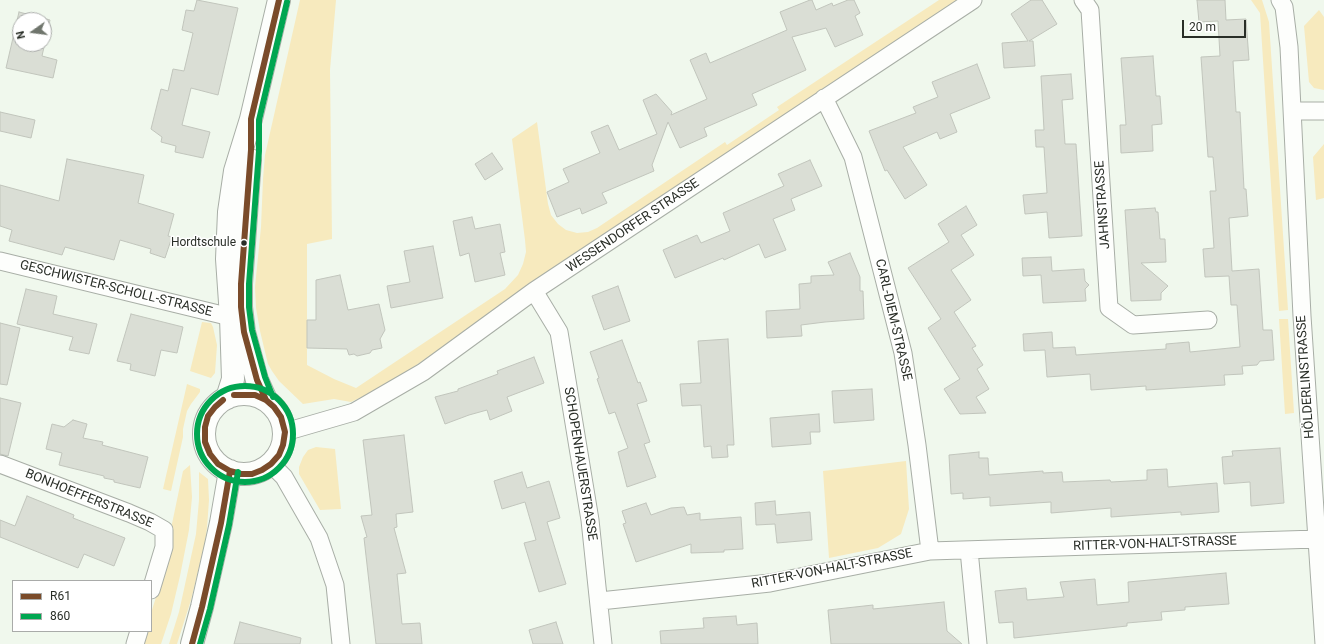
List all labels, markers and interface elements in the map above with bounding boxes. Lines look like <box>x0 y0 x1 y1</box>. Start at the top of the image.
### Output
north arrow <box>12 12 52 52</box>
scale bar <box>1184 12 1248 38</box>
text: 20 m <box>1189 20 1216 34</box>
text: N <box>14 29 28 40</box>
street label: JAHNSTRASSE <box>1092 160 1114 250</box>
street label: WESSENDORFER STRASSE <box>564 176 702 276</box>
place label: Hordtschule <box>171 236 236 250</box>
marker: Hordtschule <box>239 238 249 248</box>
street label: GESCHWISTER-SCHOLL-STRASSE <box>18 257 214 321</box>
street label: CARL-DIEM-STRASSE <box>871 257 915 383</box>
street label: HÖLDERLINSTRASSE <box>1294 315 1318 439</box>
street label: SCHOPENHAUERSTRASSE <box>560 386 600 542</box>
street label: BONHOEFFERSTRASSE <box>23 466 155 532</box>
street label: RITTER-VON-HALT-STRASSE <box>1073 533 1237 555</box>
street label: RITTER-VON-HALT-STRASSE <box>750 546 914 592</box>
legend <box>12 580 152 632</box>
text: R61 <box>50 589 71 603</box>
text: 860 <box>50 609 70 623</box>

